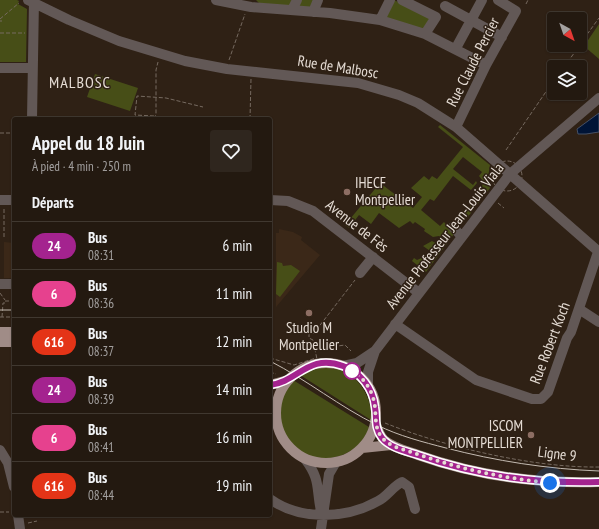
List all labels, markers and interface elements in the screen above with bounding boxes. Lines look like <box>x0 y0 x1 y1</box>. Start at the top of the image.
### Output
north arrow <box>547 12 587 52</box>
map controls <box>547 12 587 100</box>
street label: Rue Claude Percier <box>442 13 504 109</box>
street label: Rue de Malbosc <box>296 51 380 82</box>
button: layers <box>547 60 587 100</box>
district label: MALBOSC <box>49 72 111 92</box>
button: heart <box>210 130 252 172</box>
text: Appel du 18 Juin <box>32 131 145 155</box>
text: À pied · 4 min · 250 m <box>32 158 131 175</box>
street label: Avenue Professeur Jean-Louis Viala <box>382 159 508 313</box>
place label: IHECF Montpellier <box>355 173 416 209</box>
marker: IHECF Montpellier <box>342 187 352 197</box>
text: Départs <box>32 193 74 212</box>
street label: Avenue de Fès <box>322 195 392 256</box>
text: Bus <box>88 228 107 247</box>
text: 6 min <box>222 236 252 255</box>
text: 24 <box>47 237 61 255</box>
text: 08:31 <box>88 247 114 264</box>
text: Bus <box>88 276 107 295</box>
text: 11 min <box>216 284 252 303</box>
text: 6 <box>51 285 57 303</box>
text: 08:36 <box>88 295 114 312</box>
street label: Rue Robert Koch <box>525 299 574 386</box>
marker: Studio M Montpellier <box>304 308 314 318</box>
place label: Studio M Montpellier <box>279 318 340 354</box>
text: Bus <box>88 324 107 343</box>
text: 12 min <box>216 332 252 351</box>
text: 616 <box>44 333 64 351</box>
text: 08:37 <box>88 343 114 360</box>
unlabelled marker <box>343 362 361 380</box>
text: Bus <box>88 372 107 391</box>
text: 14 min <box>216 380 252 399</box>
text: 24 <box>47 381 61 399</box>
text: 08:39 <box>88 391 114 408</box>
place label: ISCOM MONTPELLIER <box>448 416 523 452</box>
text: Bus <box>88 420 107 439</box>
text: 16 min <box>216 428 252 447</box>
text: 6 <box>51 429 57 447</box>
marker: ISCOM MONTPELLIER <box>526 430 536 440</box>
text: 08:41 <box>88 439 114 456</box>
street label: Ligne 9 <box>537 442 577 465</box>
text: Bus <box>88 468 107 487</box>
your location <box>540 473 560 493</box>
text: 19 min <box>216 476 252 495</box>
text: 616 <box>44 477 64 495</box>
text: 08:44 <box>88 487 114 504</box>

